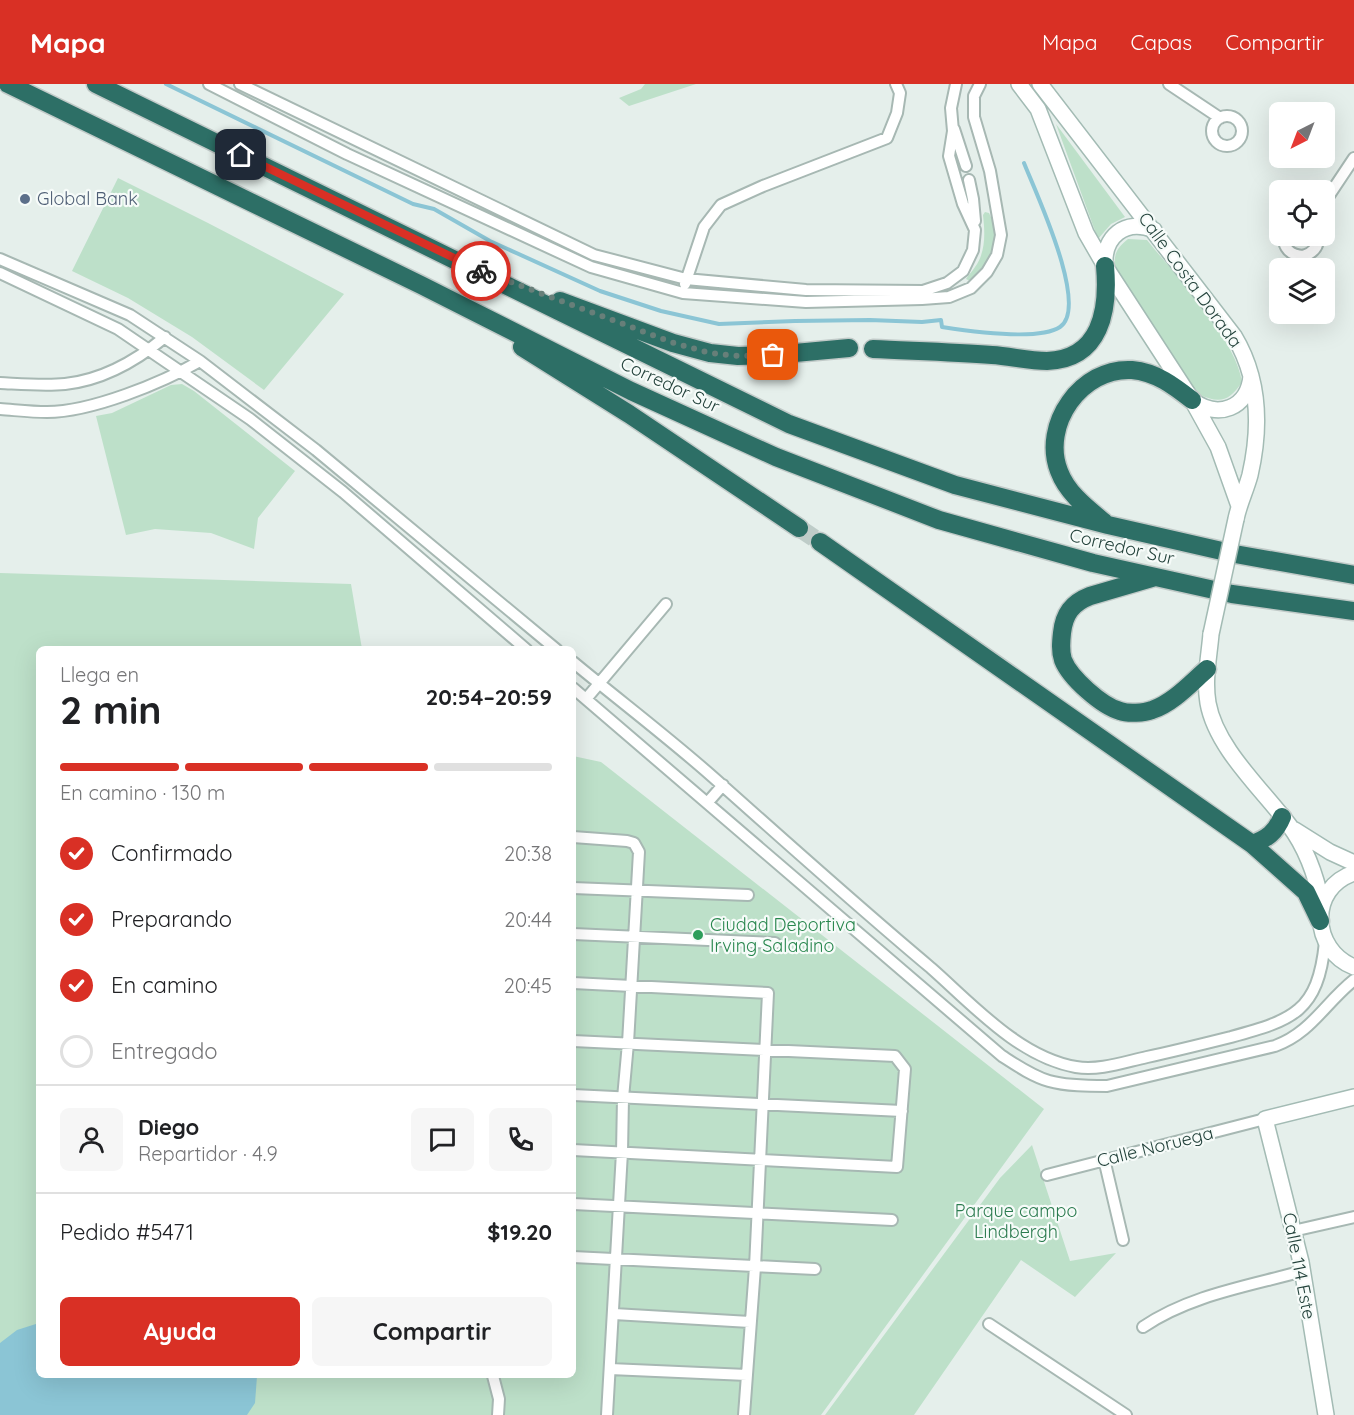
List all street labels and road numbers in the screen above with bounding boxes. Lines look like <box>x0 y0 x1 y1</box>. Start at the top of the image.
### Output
street label: Calle Costa Dorada <box>1133 207 1247 352</box>
street label: Corredor Sur <box>617 351 724 418</box>
street label: Corredor Sur <box>1067 523 1177 570</box>
street label: Calle Noruega <box>1094 1121 1215 1172</box>
street label: Calle 114 Este <box>1278 1211 1321 1321</box>

